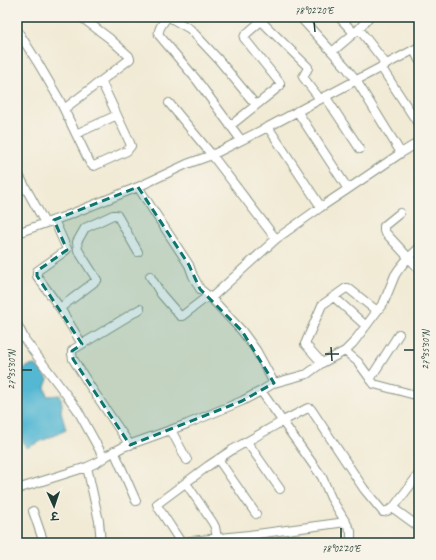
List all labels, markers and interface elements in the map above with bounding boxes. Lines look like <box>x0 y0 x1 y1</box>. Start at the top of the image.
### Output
text: 78°02'20"E <box>295 4 335 17</box>
text: 27°35'30"N <box>419 328 432 370</box>
text: 27°35'30"N <box>5 348 18 390</box>
north arrow <box>34 486 74 526</box>
text: उ <box>49 509 60 523</box>
text: 78°02'20"E <box>322 542 362 555</box>

